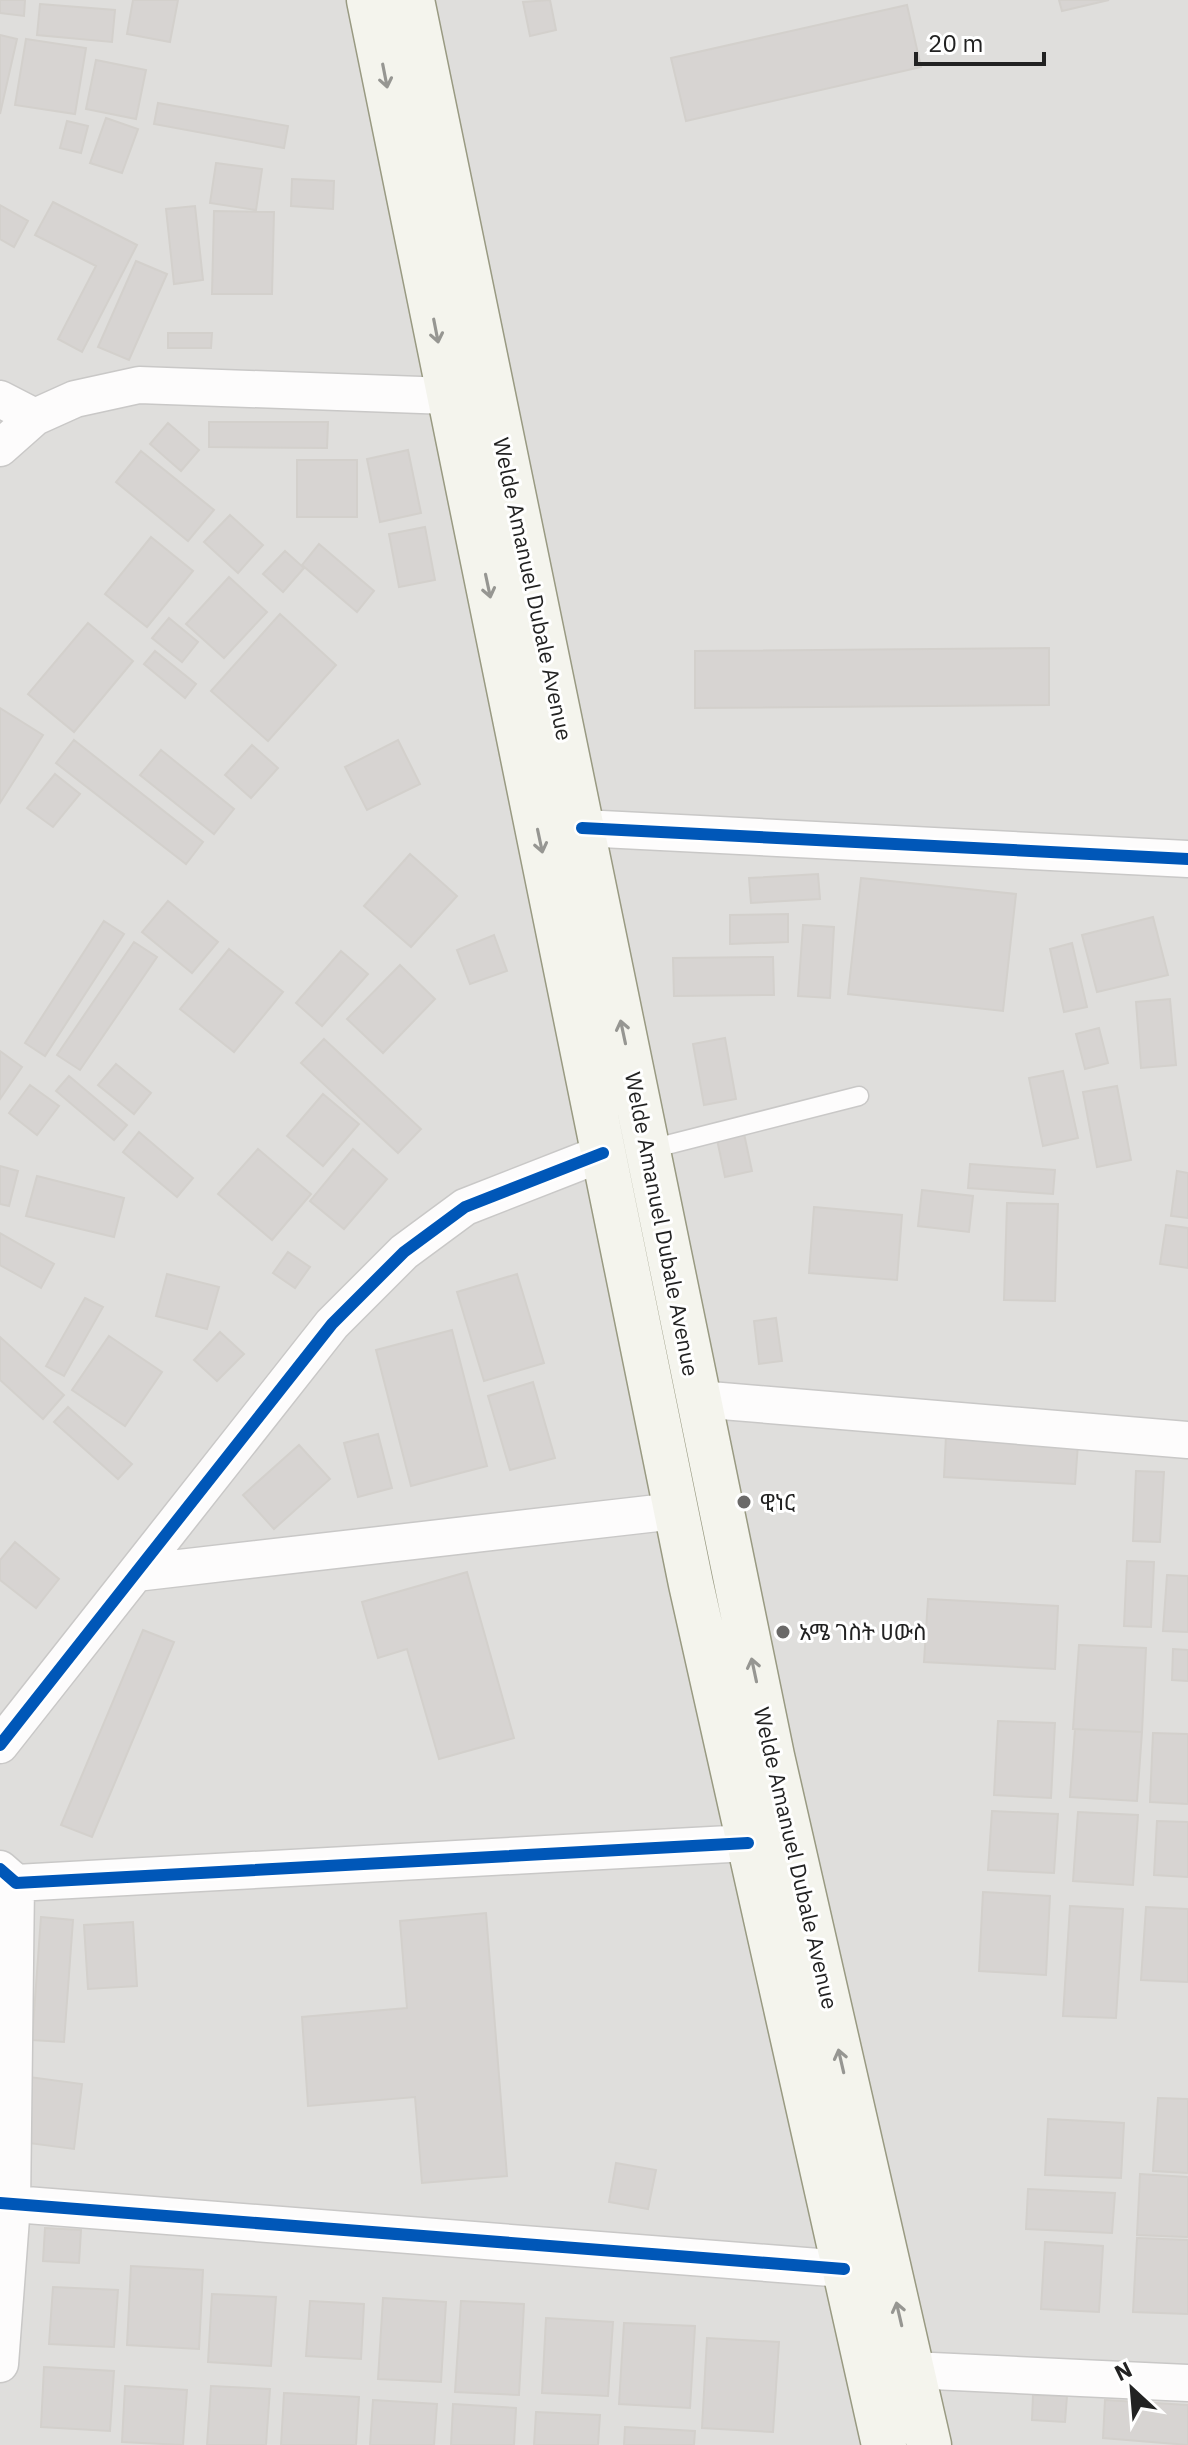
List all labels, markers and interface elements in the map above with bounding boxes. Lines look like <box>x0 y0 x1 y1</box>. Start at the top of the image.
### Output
scale bar <box>916 16 1044 66</box>
text: 20 m <box>928 27 983 59</box>
one-way arrow <box>378 63 393 89</box>
one-way arrow <box>429 318 444 344</box>
street label: Welde Amanuel Dubale Avenue <box>487 435 580 743</box>
one-way arrow <box>481 573 496 598</box>
one-way arrow <box>533 828 548 853</box>
one-way arrow <box>615 1019 630 1045</box>
street label: Welde Amanuel Dubale Avenue <box>619 1069 706 1378</box>
place label: ዊነር <box>760 1487 795 1516</box>
marker: ዊነር <box>735 1493 753 1511</box>
place label: አሜ ገስት ሀውስ <box>799 1617 927 1646</box>
marker: አሜ ገስት ሀውስ <box>774 1623 792 1641</box>
one-way arrow <box>746 1658 761 1684</box>
street label: Welde Amanuel Dubale Avenue <box>748 1704 845 2012</box>
one-way arrow <box>833 2048 848 2074</box>
one-way arrow <box>891 2302 906 2328</box>
north arrow <box>1092 2349 1172 2429</box>
text: N <box>1109 2354 1137 2387</box>

